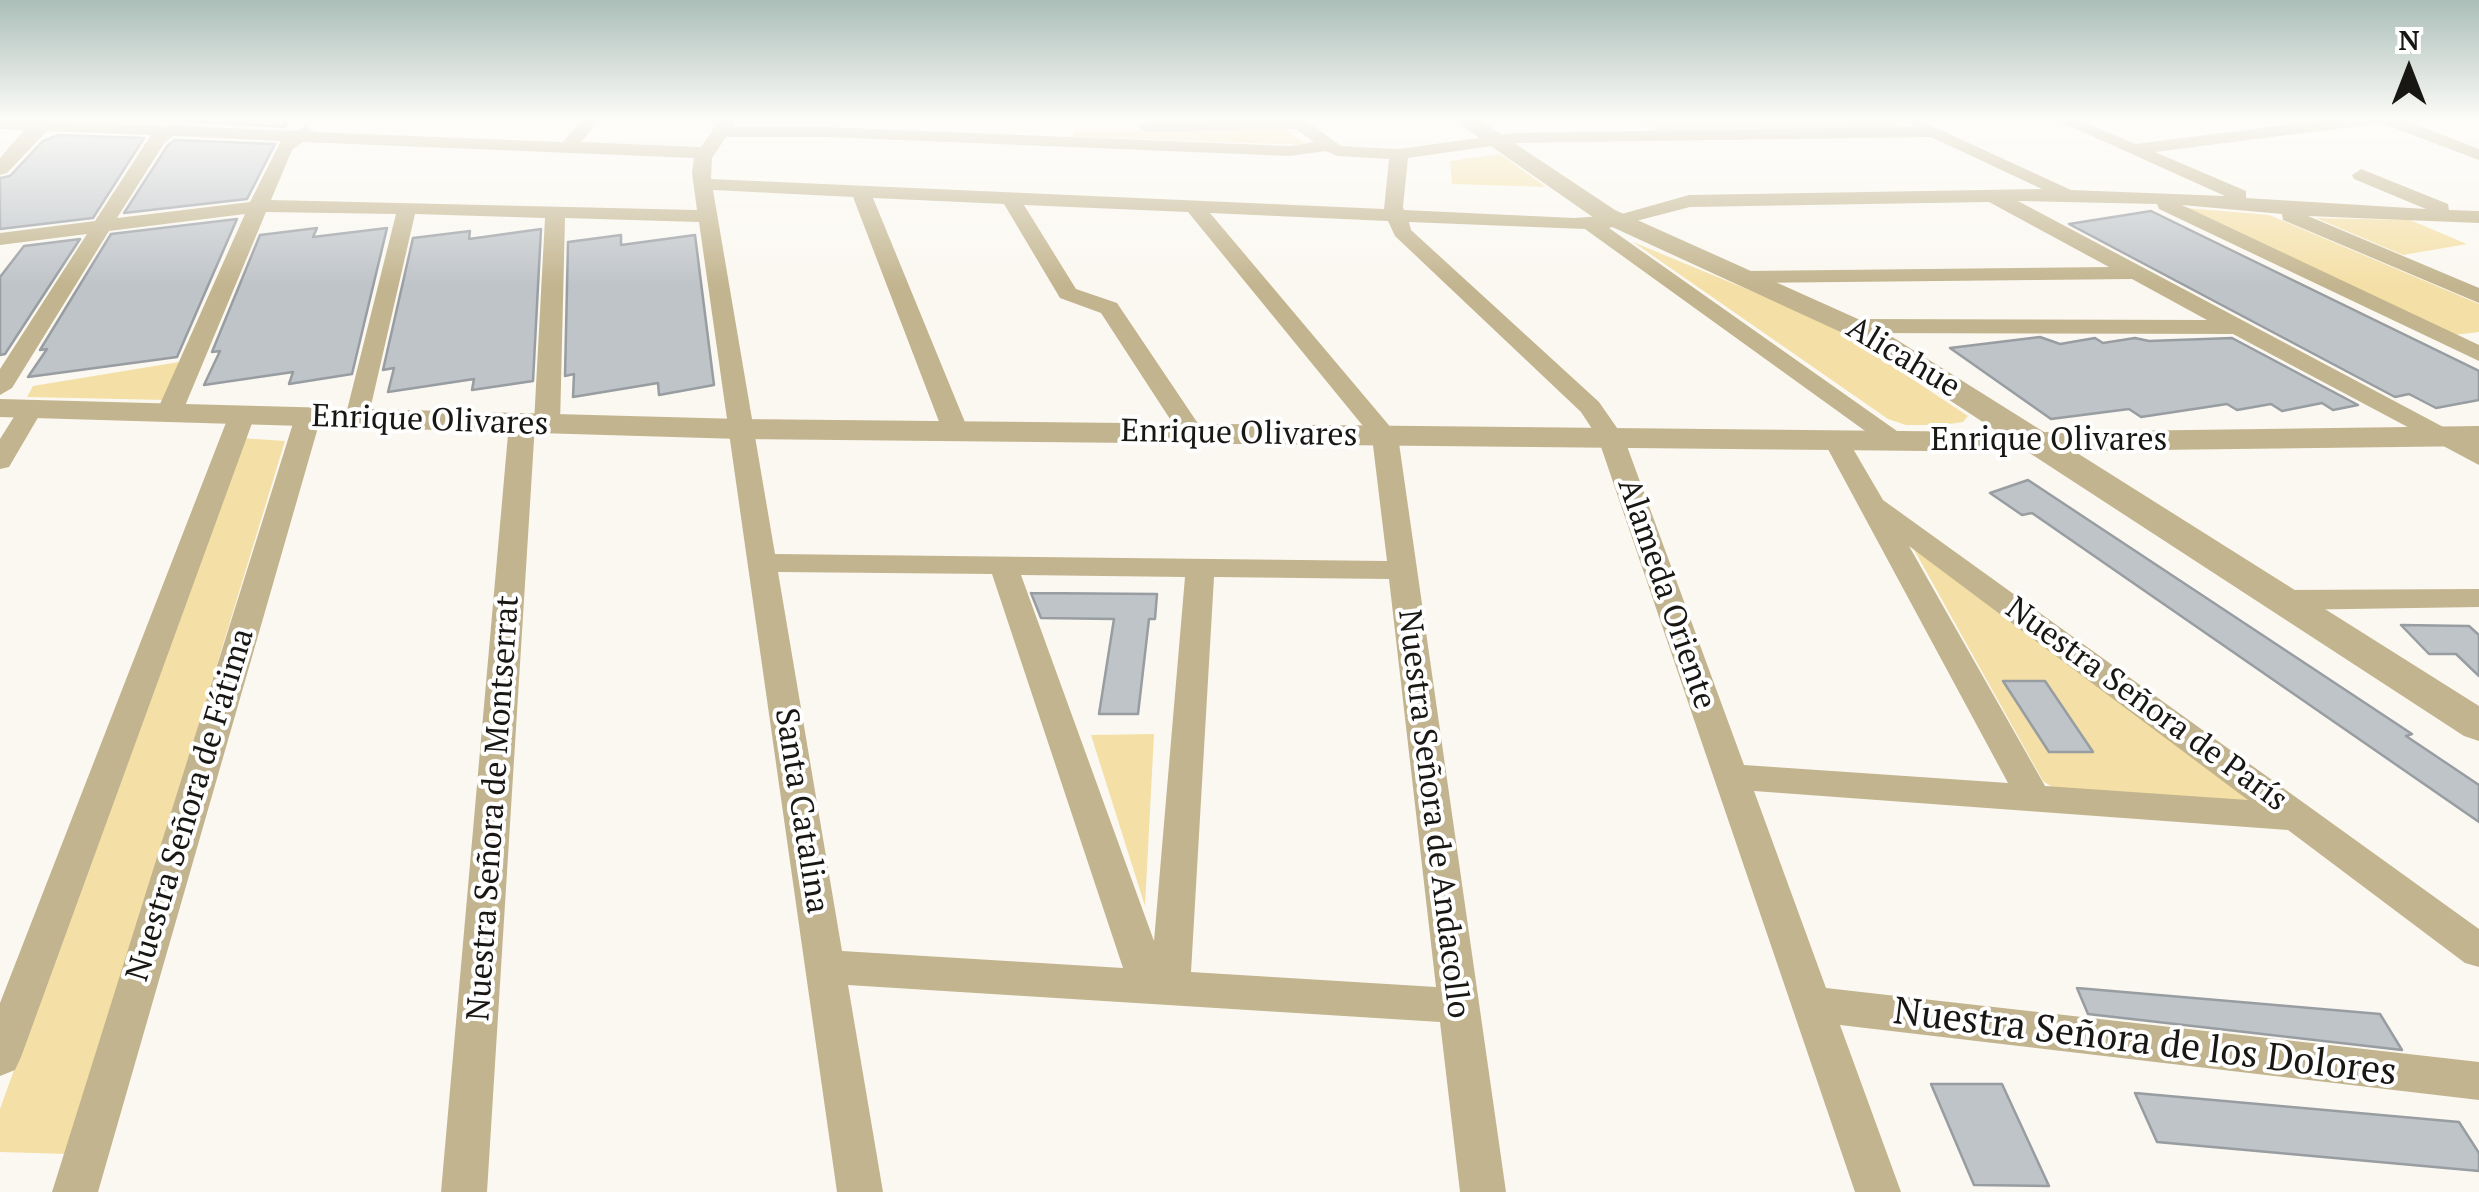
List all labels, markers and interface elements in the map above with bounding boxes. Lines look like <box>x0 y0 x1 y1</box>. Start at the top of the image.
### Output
north arrow <box>2359 20 2459 120</box>
text: N <box>2398 21 2420 58</box>
street label: Alicahue <box>1839 309 1967 407</box>
street label: Enrique Olivares <box>311 398 549 444</box>
street label: Enrique Olivares <box>1120 413 1358 455</box>
street label: Enrique Olivares <box>1931 422 2167 460</box>
street label: Alameda Oriente <box>1608 473 1724 715</box>
street label: Nuestra Señora de París <box>1998 590 2294 820</box>
street label: Nuestra Señora de Montserrat <box>460 594 528 1022</box>
street label: Nuestra Señora de Andacollo <box>1389 607 1477 1021</box>
street label: Nuestra Señora de Fátima <box>119 624 263 986</box>
street label: Santa Catalina <box>766 706 836 916</box>
street label: Nuestra Señora de los Dolores <box>1891 990 2399 1096</box>

